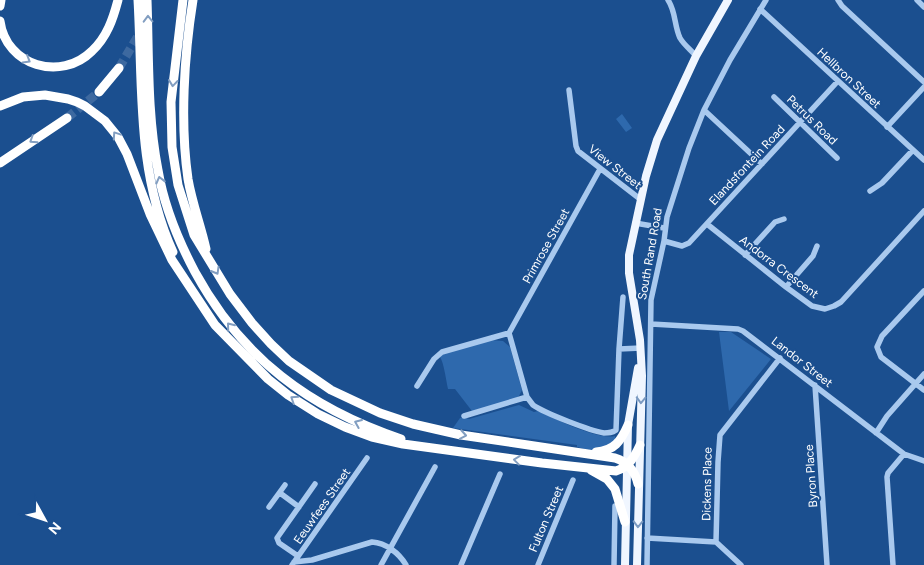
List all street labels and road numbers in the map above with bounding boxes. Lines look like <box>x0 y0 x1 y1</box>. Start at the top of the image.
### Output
street label: Hellbron Street <box>814 45 884 111</box>
street label: Petrus Road <box>784 92 840 148</box>
street label: Elandsfontein Road <box>706 122 788 208</box>
street label: View Street <box>586 142 645 192</box>
street label: Primrose Street <box>520 206 573 286</box>
street label: South Rand Road <box>635 207 665 301</box>
street label: Andorra Crescent <box>737 233 822 301</box>
street label: Landor Street <box>769 334 836 390</box>
street label: Byron Place <box>802 444 820 508</box>
street label: Dickens Place <box>699 447 715 521</box>
street label: Eeuwfees Street <box>291 465 354 547</box>
street label: Fulton Street <box>526 483 566 554</box>

